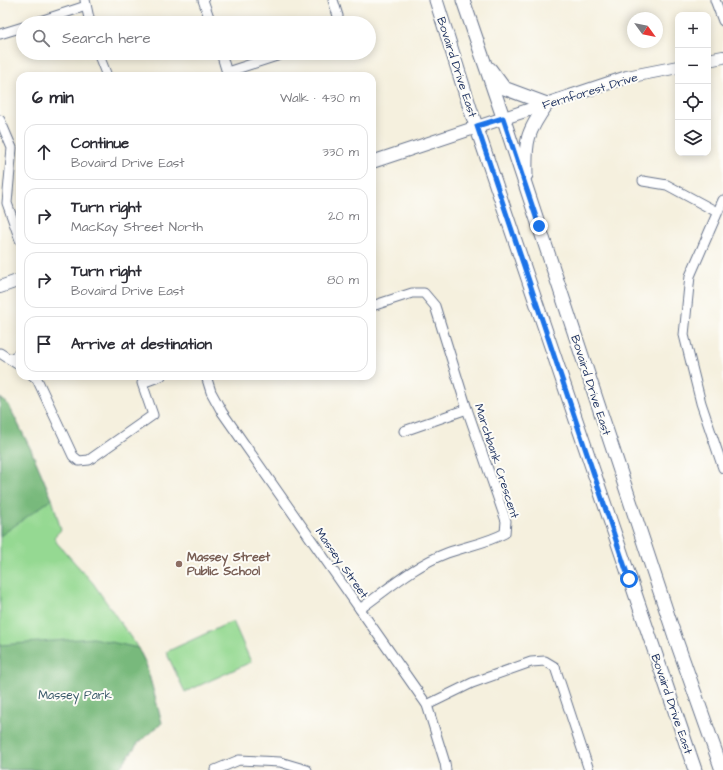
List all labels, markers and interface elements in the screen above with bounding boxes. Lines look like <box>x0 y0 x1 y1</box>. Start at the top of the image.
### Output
north arrow <box>627 12 663 48</box>
map controls <box>675 12 711 156</box>
button: + <box>675 12 711 48</box>
street label: Bovaird Drive East <box>432 15 481 120</box>
search box <box>16 16 376 60</box>
icon: search <box>30 27 52 49</box>
text: Search here <box>62 28 151 49</box>
button: − <box>675 48 711 84</box>
street label: Fernforest Drive <box>540 69 640 114</box>
button: locate <box>675 84 711 120</box>
text: 6 min <box>32 86 74 110</box>
text: Walk · 430 m <box>280 89 360 107</box>
button: layers <box>675 120 711 156</box>
text: Continue <box>71 133 129 154</box>
icon: ahead <box>33 141 55 163</box>
text: 330 m <box>322 143 359 161</box>
text: Bovaird Drive East <box>71 154 185 172</box>
text: Turn right <box>71 197 142 218</box>
icon: right <box>33 205 55 227</box>
text: 20 m <box>328 207 359 225</box>
route end <box>530 217 548 235</box>
text: MacKay Street North <box>71 218 203 236</box>
text: Turn right <box>71 261 142 282</box>
icon: right <box>33 269 55 291</box>
text: 80 m <box>327 271 359 289</box>
text: Bovaird Drive East <box>71 282 185 300</box>
icon: arrive <box>33 333 55 355</box>
street label: Bovaird Drive East <box>566 333 615 438</box>
text: Arrive at destination <box>71 334 212 355</box>
street label: Marchbank Crescent <box>470 402 523 521</box>
street label: Massey Street <box>310 524 372 603</box>
place label: Massey Street Public School <box>187 549 270 580</box>
marker: Massey Street Public School <box>174 559 184 569</box>
route start <box>620 570 638 588</box>
street label: Bovaird Drive East <box>646 652 697 757</box>
park label: Massey Park <box>38 687 112 705</box>

